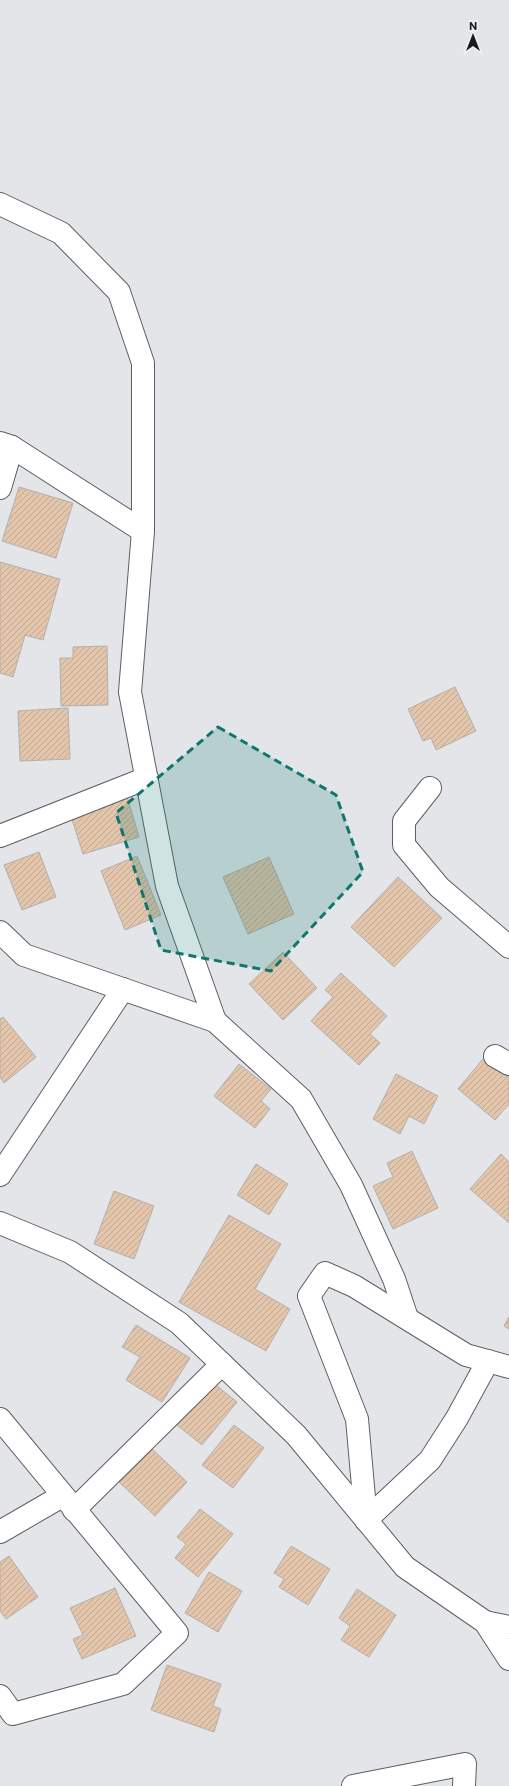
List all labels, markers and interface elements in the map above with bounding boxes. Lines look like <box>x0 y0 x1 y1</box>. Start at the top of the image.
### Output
north arrow <box>453 16 493 56</box>
text: N <box>469 19 477 32</box>

